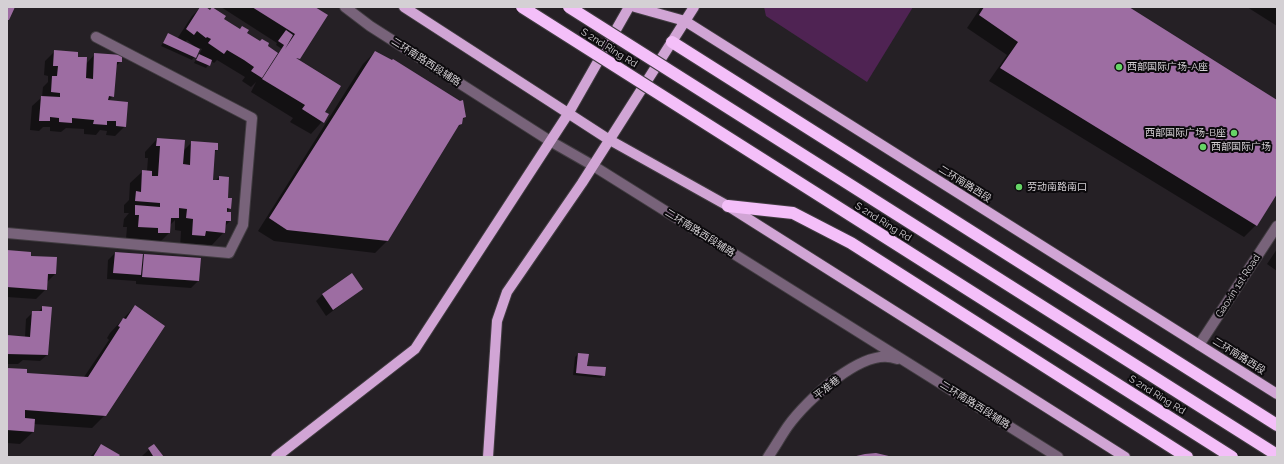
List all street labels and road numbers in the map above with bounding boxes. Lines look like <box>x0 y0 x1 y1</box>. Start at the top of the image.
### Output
street label: S 2nd Ring Rd <box>579 26 639 70</box>
street label: 二环南路西段辅路 <box>389 35 463 89</box>
street label: 二环南路西段 <box>936 163 994 205</box>
street label: S 2nd Ring Rd <box>853 200 913 244</box>
street label: 二环南路西段辅路 <box>663 207 737 259</box>
street label: Gaoxin 1st Road <box>1213 252 1263 320</box>
street label: 二环南路西段 <box>1210 335 1268 377</box>
street label: S 2nd Ring Rd <box>1127 373 1187 417</box>
street label: 平准巷 <box>811 374 843 402</box>
street label: 二环南路西段辅路 <box>938 379 1012 431</box>

